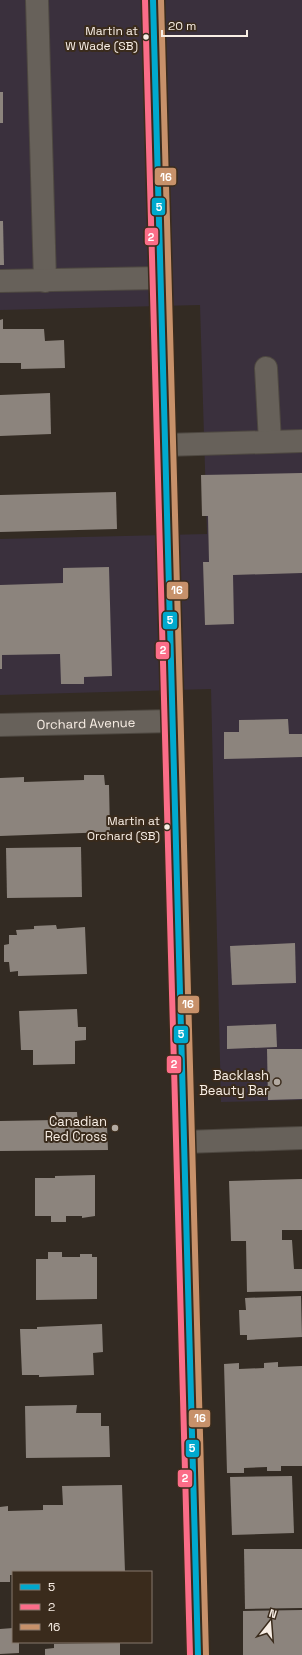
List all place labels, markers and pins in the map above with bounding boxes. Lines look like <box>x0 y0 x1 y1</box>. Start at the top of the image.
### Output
place label: Martin at W Wade (SB) <box>65 23 138 54</box>
marker: Martin at W Wade (SB) <box>141 32 151 42</box>
place label: Martin at Orchard (SB) <box>87 813 160 844</box>
marker: Martin at Orchard (SB) <box>162 822 172 832</box>
place label: Backlash Beauty Bar <box>199 1067 269 1099</box>
marker: Backlash Beauty Bar <box>272 1077 282 1087</box>
place label: Canadian Red Cross <box>45 1113 107 1145</box>
marker: Canadian Red Cross <box>110 1123 120 1133</box>

